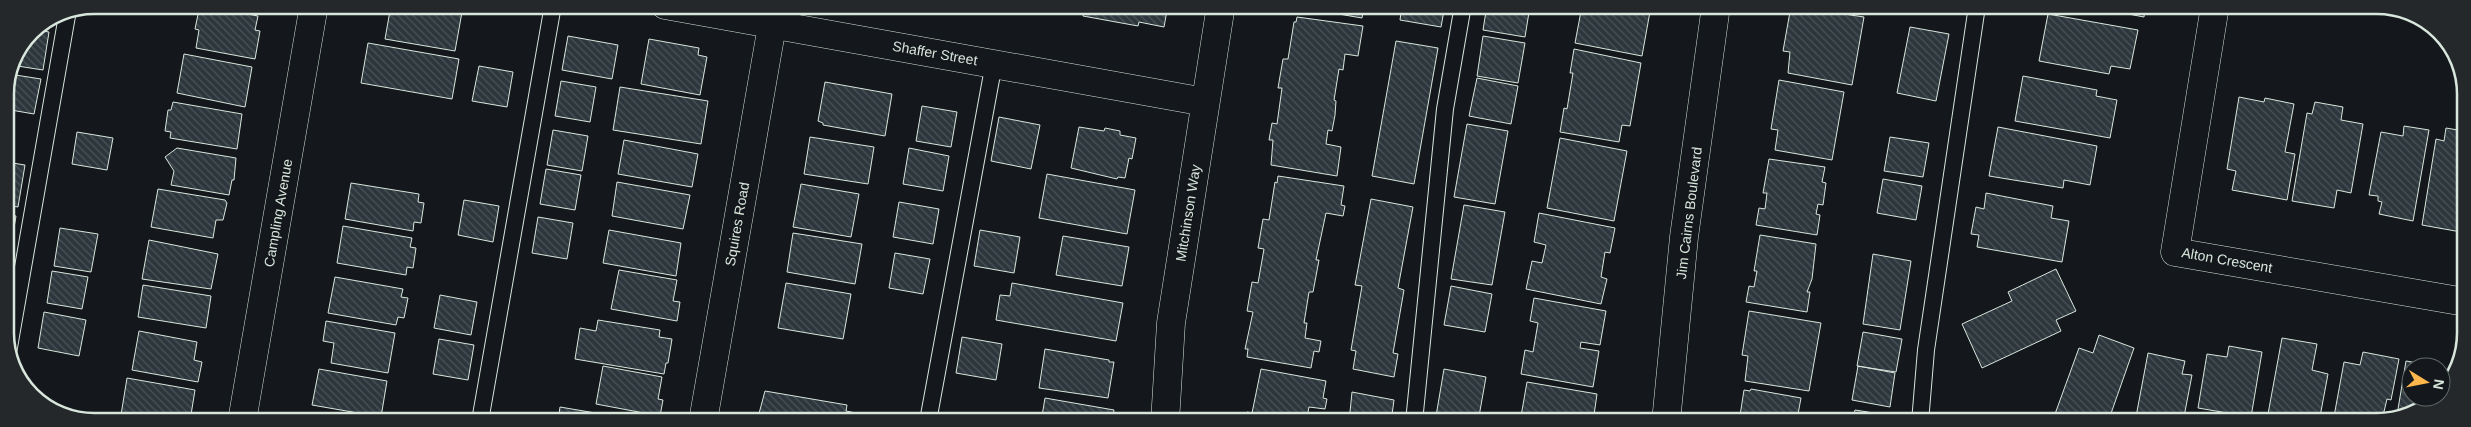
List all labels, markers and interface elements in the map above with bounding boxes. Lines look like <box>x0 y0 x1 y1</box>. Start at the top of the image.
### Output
street label: Shaffer Street <box>891 38 979 68</box>
street label: Jim Cairns Boulevard <box>1673 146 1705 280</box>
street label: Campling Avenue <box>261 157 295 268</box>
street label: Mitchinson Way <box>1172 163 1204 263</box>
street label: Squires Road <box>722 181 752 267</box>
street label: Alton Crescent <box>2180 244 2274 276</box>
north arrow <box>2401 357 2451 407</box>
text: N <box>2430 378 2448 391</box>

